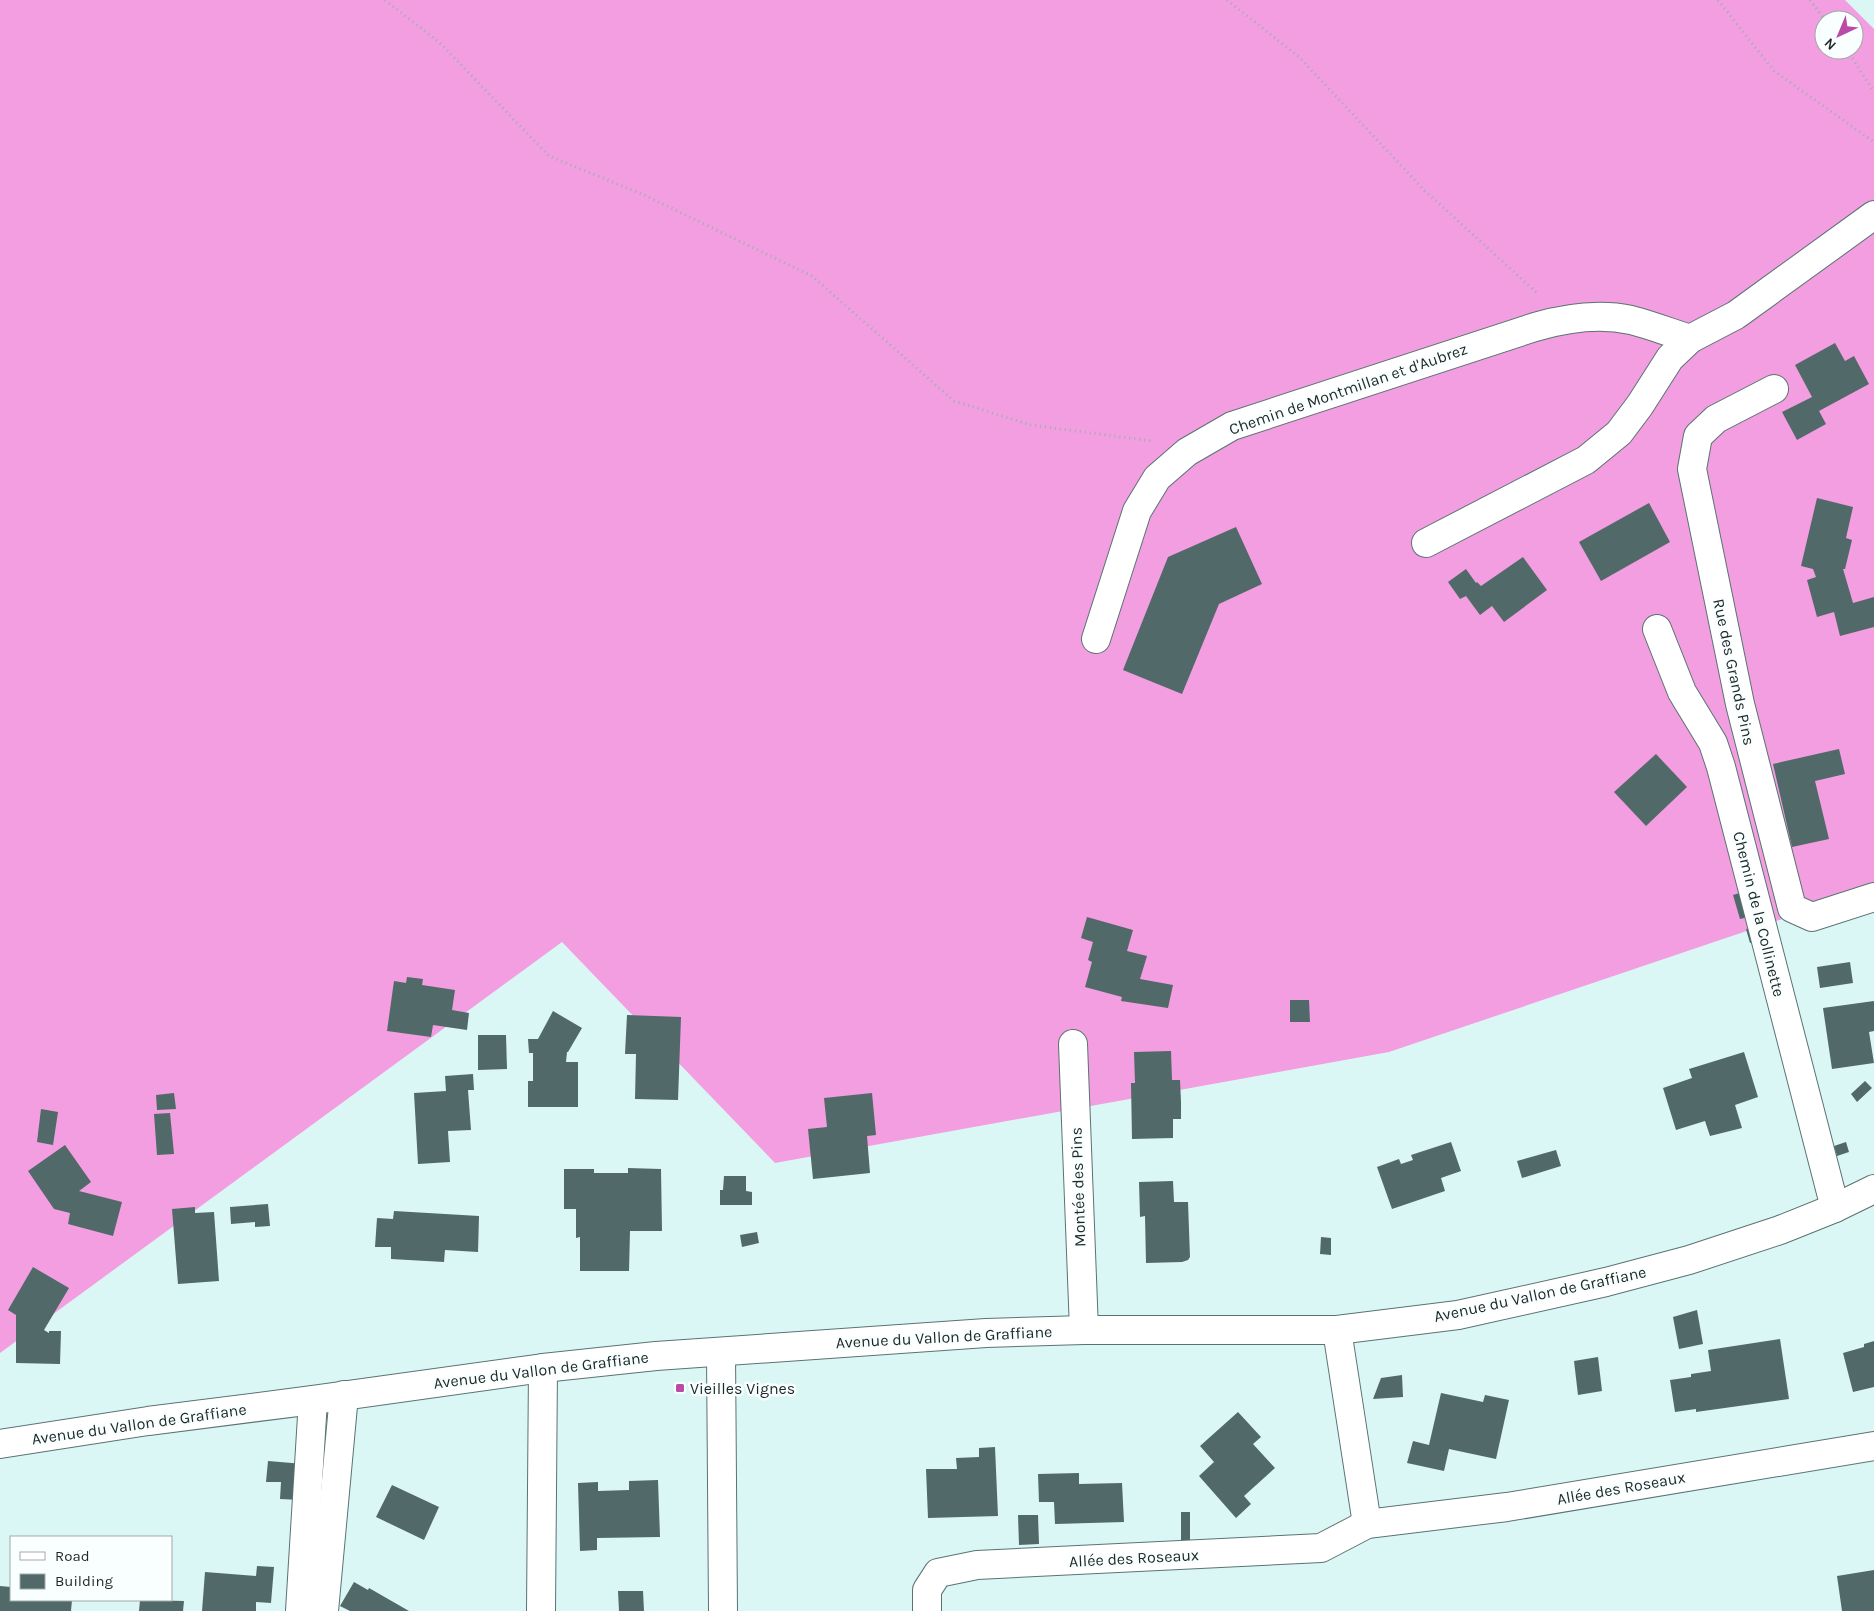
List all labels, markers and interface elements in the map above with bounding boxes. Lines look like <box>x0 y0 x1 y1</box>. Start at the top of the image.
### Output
north arrow <box>1814 10 1864 60</box>
text: N <box>1821 34 1840 54</box>
street label: Chemin de Montmillan et d'Aubrez <box>1226 339 1470 439</box>
street label: Rue des Grands Pins <box>1709 597 1759 747</box>
street label: Chemin de la Collinette <box>1729 829 1789 999</box>
street label: Montée des Pins <box>1066 1127 1090 1247</box>
street label: Avenue du Vallon de Graffiane <box>1432 1262 1648 1326</box>
street label: Avenue du Vallon de Graffiane <box>835 1322 1053 1352</box>
street label: Avenue du Vallon de Graffiane <box>432 1347 650 1393</box>
place label: Vieilles Vignes <box>690 1379 795 1398</box>
marker: Vieilles Vignes <box>674 1382 686 1394</box>
street label: Avenue du Vallon de Graffiane <box>30 1400 248 1448</box>
street label: Allée des Roseaux <box>1555 1467 1687 1509</box>
legend <box>10 1536 172 1601</box>
street label: Allée des Roseaux <box>1069 1545 1199 1571</box>
text: Road <box>55 1547 90 1565</box>
text: Building <box>55 1572 113 1590</box>

